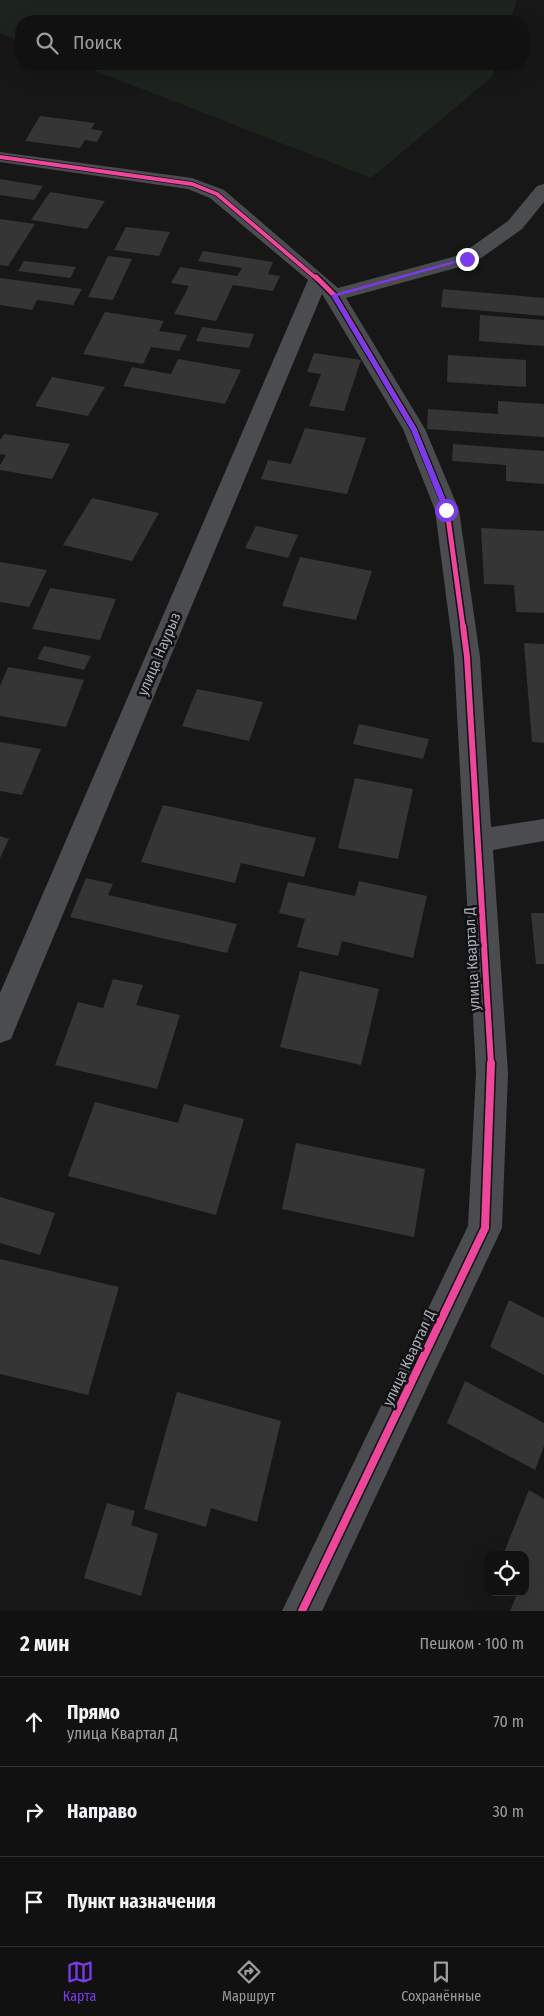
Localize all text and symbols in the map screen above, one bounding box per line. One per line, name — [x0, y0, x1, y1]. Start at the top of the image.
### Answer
search box — [15, 15, 529, 70]
icon: search — [33, 29, 61, 57]
text: Поиск — [73, 31, 122, 54]
route end — [456, 248, 479, 271]
route start — [435, 499, 458, 522]
street label: улица Наурыз — [133, 610, 185, 698]
street label: улица Квартал Д — [460, 907, 484, 1011]
street label: улица Квартал Д — [379, 1307, 439, 1409]
map controls — [484, 1551, 529, 1596]
button: locate — [484, 1551, 529, 1596]
text: 2 мин — [20, 1631, 69, 1657]
text: Пешком · 100 m — [420, 1634, 524, 1653]
text: Прямо — [67, 1701, 120, 1724]
icon: ahead — [20, 1708, 48, 1736]
text: 70 m — [493, 1712, 524, 1731]
text: улица Квартал Д — [67, 1724, 178, 1743]
icon: right — [20, 1798, 48, 1826]
text: Направо — [67, 1800, 137, 1823]
text: 30 m — [492, 1802, 524, 1821]
icon: arrive — [20, 1888, 48, 1916]
text: Пункт назначения — [67, 1890, 216, 1913]
tab: Карта — [63, 1958, 96, 2005]
tab: Маршрут — [222, 1958, 276, 2005]
tab: Сохранённые — [401, 1958, 481, 2005]

